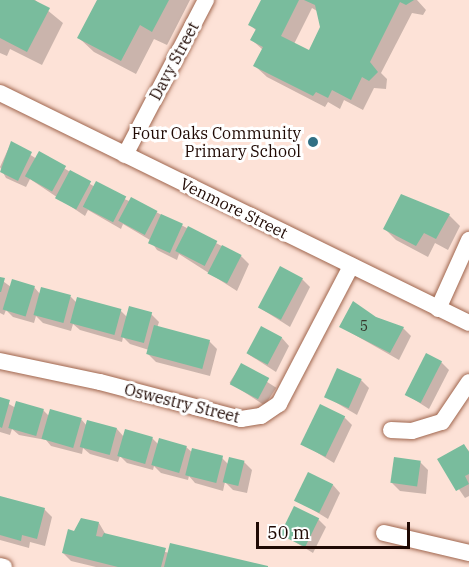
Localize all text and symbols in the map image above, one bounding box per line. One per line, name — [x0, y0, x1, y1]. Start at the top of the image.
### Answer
street label: Davy Street — [145, 19, 203, 103]
place label: Four Oaks Community Primary School — [132, 123, 301, 161]
marker: Four Oaks Community Primary School — [306, 135, 320, 149]
street label: Venmore Street — [177, 174, 291, 242]
house number: 5 — [360, 318, 368, 334]
street label: Oswestry Street — [122, 379, 242, 427]
scale bar — [259, 510, 414, 548]
text: 50 m — [267, 521, 310, 544]

